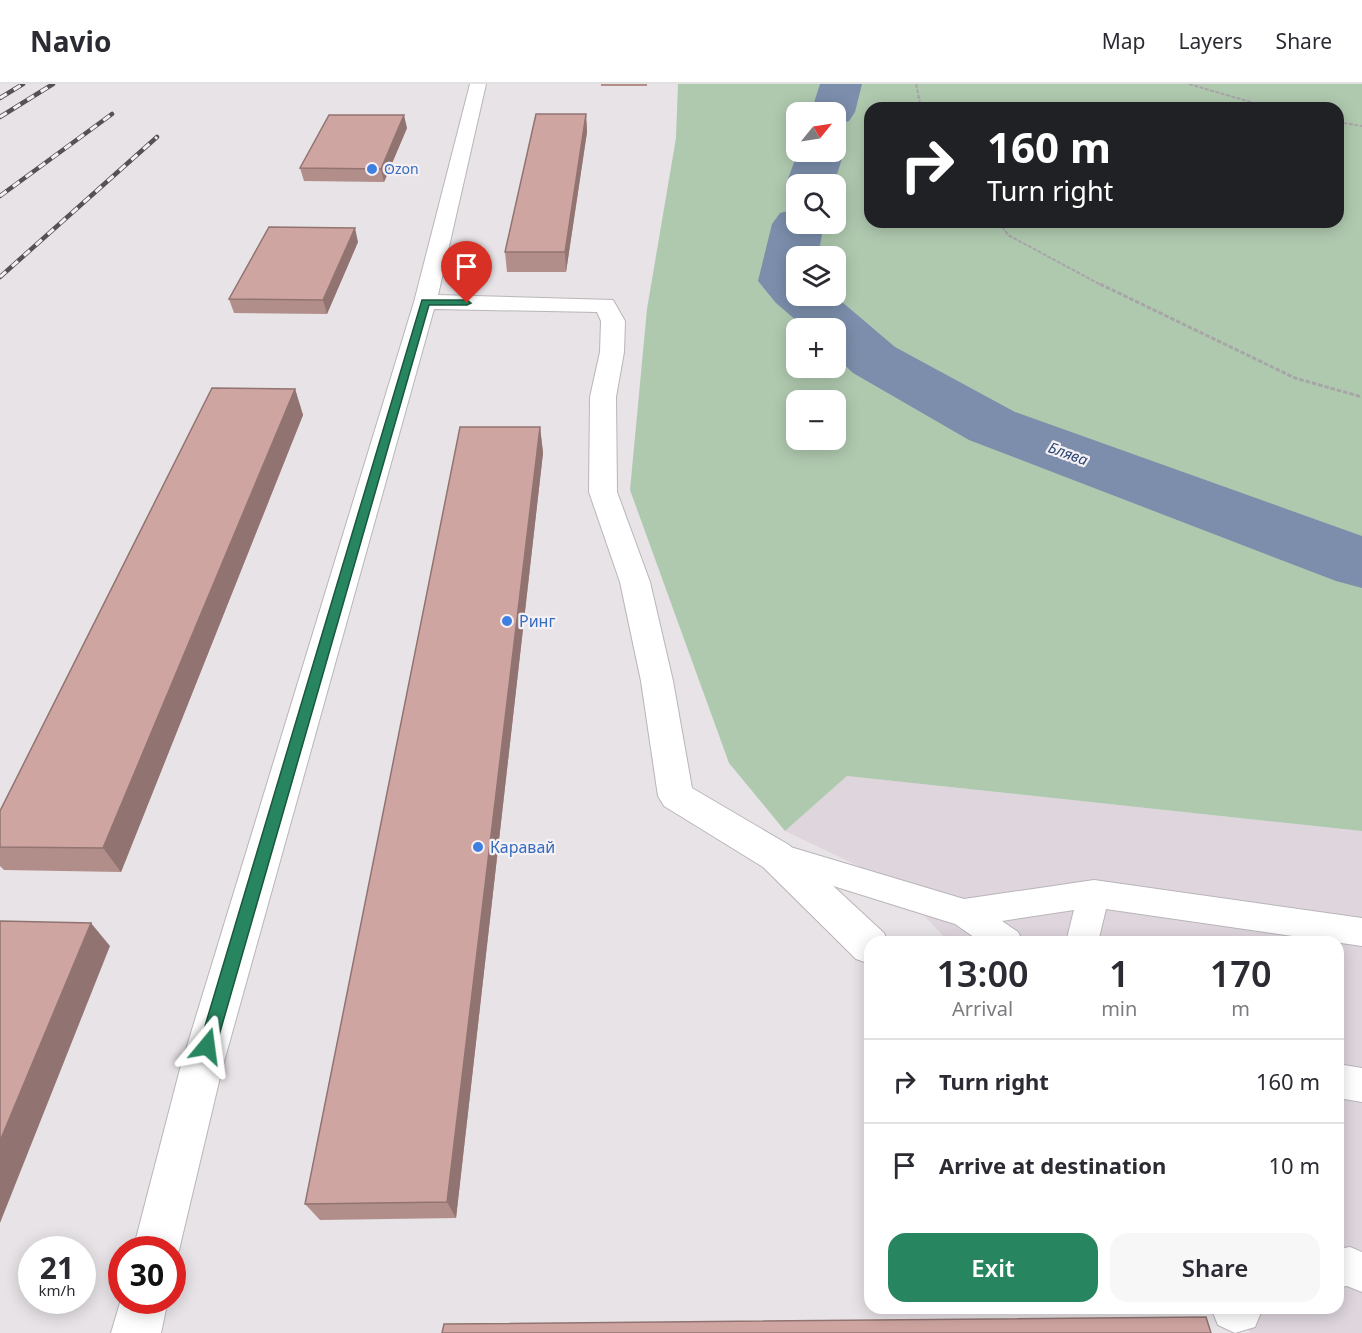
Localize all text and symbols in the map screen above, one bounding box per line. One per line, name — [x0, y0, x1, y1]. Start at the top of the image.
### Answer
text: Navio — [30, 22, 111, 60]
text: Map — [1102, 27, 1146, 55]
text: Layers — [1179, 27, 1243, 55]
text: Share — [1276, 27, 1332, 55]
north arrow — [786, 102, 846, 162]
map controls — [786, 102, 846, 450]
text: 160 m — [987, 118, 1111, 175]
icon: right — [888, 126, 966, 204]
place label: Ozon — [384, 159, 419, 178]
marker: Ozon — [365, 162, 379, 176]
text: Turn right — [987, 172, 1113, 209]
button: search — [786, 174, 846, 234]
pin — [441, 241, 492, 303]
button: layers — [786, 246, 846, 306]
icon: arrive — [450, 250, 483, 283]
button: + — [786, 318, 846, 378]
button: − — [786, 390, 846, 450]
water label: Блява — [1046, 437, 1091, 470]
place label: Ринг — [519, 610, 555, 632]
marker: Ринг — [500, 614, 514, 628]
place label: Каравай — [490, 836, 555, 858]
marker: Каравай — [471, 840, 485, 854]
text: 13:00 — [936, 949, 1029, 998]
text: 1 — [1109, 949, 1130, 998]
text: 170 — [1210, 949, 1272, 998]
text: Arrival — [952, 995, 1013, 1022]
text: min — [1101, 995, 1137, 1022]
text: m — [1231, 995, 1250, 1022]
position arrow — [175, 1014, 239, 1078]
icon: right — [888, 1065, 921, 1098]
text: Turn right — [939, 1066, 1049, 1096]
text: 160 m — [1256, 1066, 1320, 1096]
icon: arrive — [888, 1149, 921, 1182]
text: Arrive at destination — [939, 1150, 1166, 1180]
text: 10 m — [1269, 1150, 1320, 1180]
button: Exit — [888, 1233, 1098, 1302]
button: Share — [1110, 1233, 1320, 1302]
speed limit sign: 30 — [108, 1236, 186, 1314]
text: 21 — [40, 1247, 74, 1288]
text: km/h — [39, 1280, 75, 1300]

